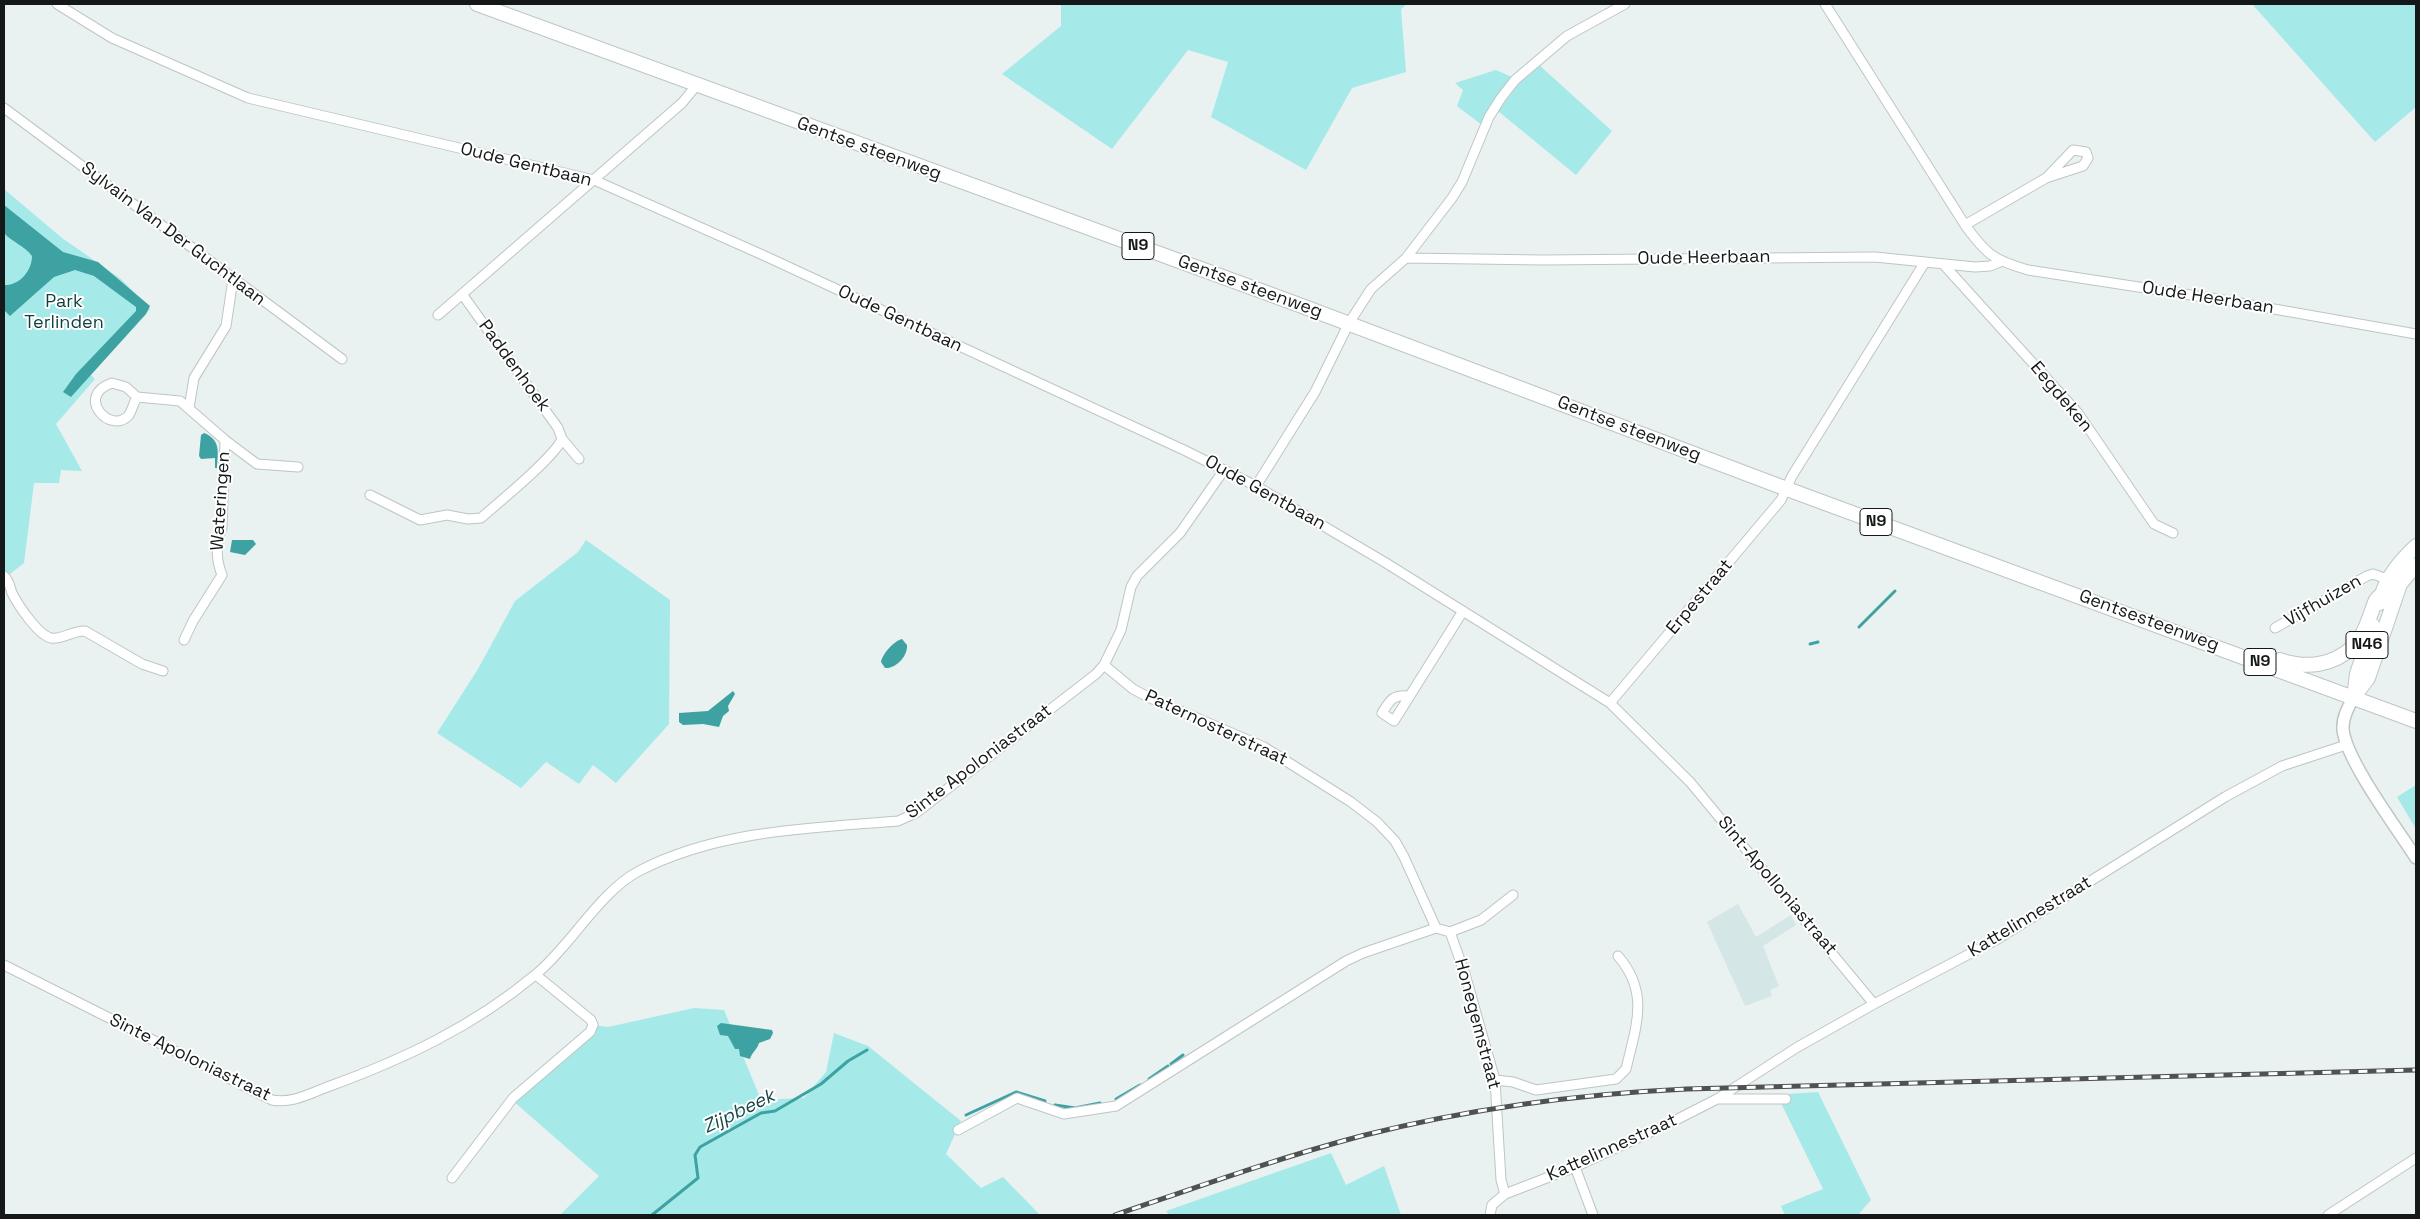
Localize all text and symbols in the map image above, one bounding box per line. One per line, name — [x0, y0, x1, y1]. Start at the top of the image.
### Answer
street label: Gentse steenweg — [794, 113, 944, 185]
street label: Oude Gentbaan — [458, 138, 594, 192]
street label: Sylvain Van Der Guchtlaan — [76, 157, 270, 311]
road number: N9 — [1122, 232, 1154, 260]
street label: Oude Heerbaan — [1637, 246, 1771, 270]
street label: Gentse steenweg — [1175, 251, 1325, 323]
street label: Oude Heerbaan — [2141, 277, 2275, 319]
street label: Oude Gentbaan — [834, 281, 966, 357]
park label: Park Terlinden — [24, 291, 104, 334]
street label: Paddenhoek — [473, 316, 555, 416]
street label: Eegdeken — [2025, 357, 2097, 437]
street label: Gentse steenweg — [1554, 392, 1704, 466]
street label: Wateringen — [207, 451, 235, 551]
street label: Oude Gentbaan — [1201, 451, 1329, 535]
road number: N9 — [1860, 508, 1892, 536]
street label: Erpestraat — [1662, 555, 1738, 639]
street label: Vijfhuizen — [2281, 570, 2365, 632]
street label: Gentsesteenweg — [2076, 586, 2222, 656]
road number: N46 — [2346, 632, 2388, 658]
road number: N9 — [2244, 649, 2276, 676]
street label: Paternosterstraat — [1141, 685, 1291, 771]
street label: Sinte Apoloniastraat — [902, 700, 1056, 824]
street label: Sint-Apolloniastraat — [1713, 812, 1841, 960]
street label: Kattelinnestraat — [1964, 872, 2096, 962]
street label: Honegemstraat — [1449, 956, 1505, 1092]
street label: Sinte Apoloniastraat — [106, 1009, 274, 1107]
water label: Zijpbeek — [699, 1085, 779, 1139]
street label: Kattelinnestraat — [1544, 1110, 1680, 1186]

